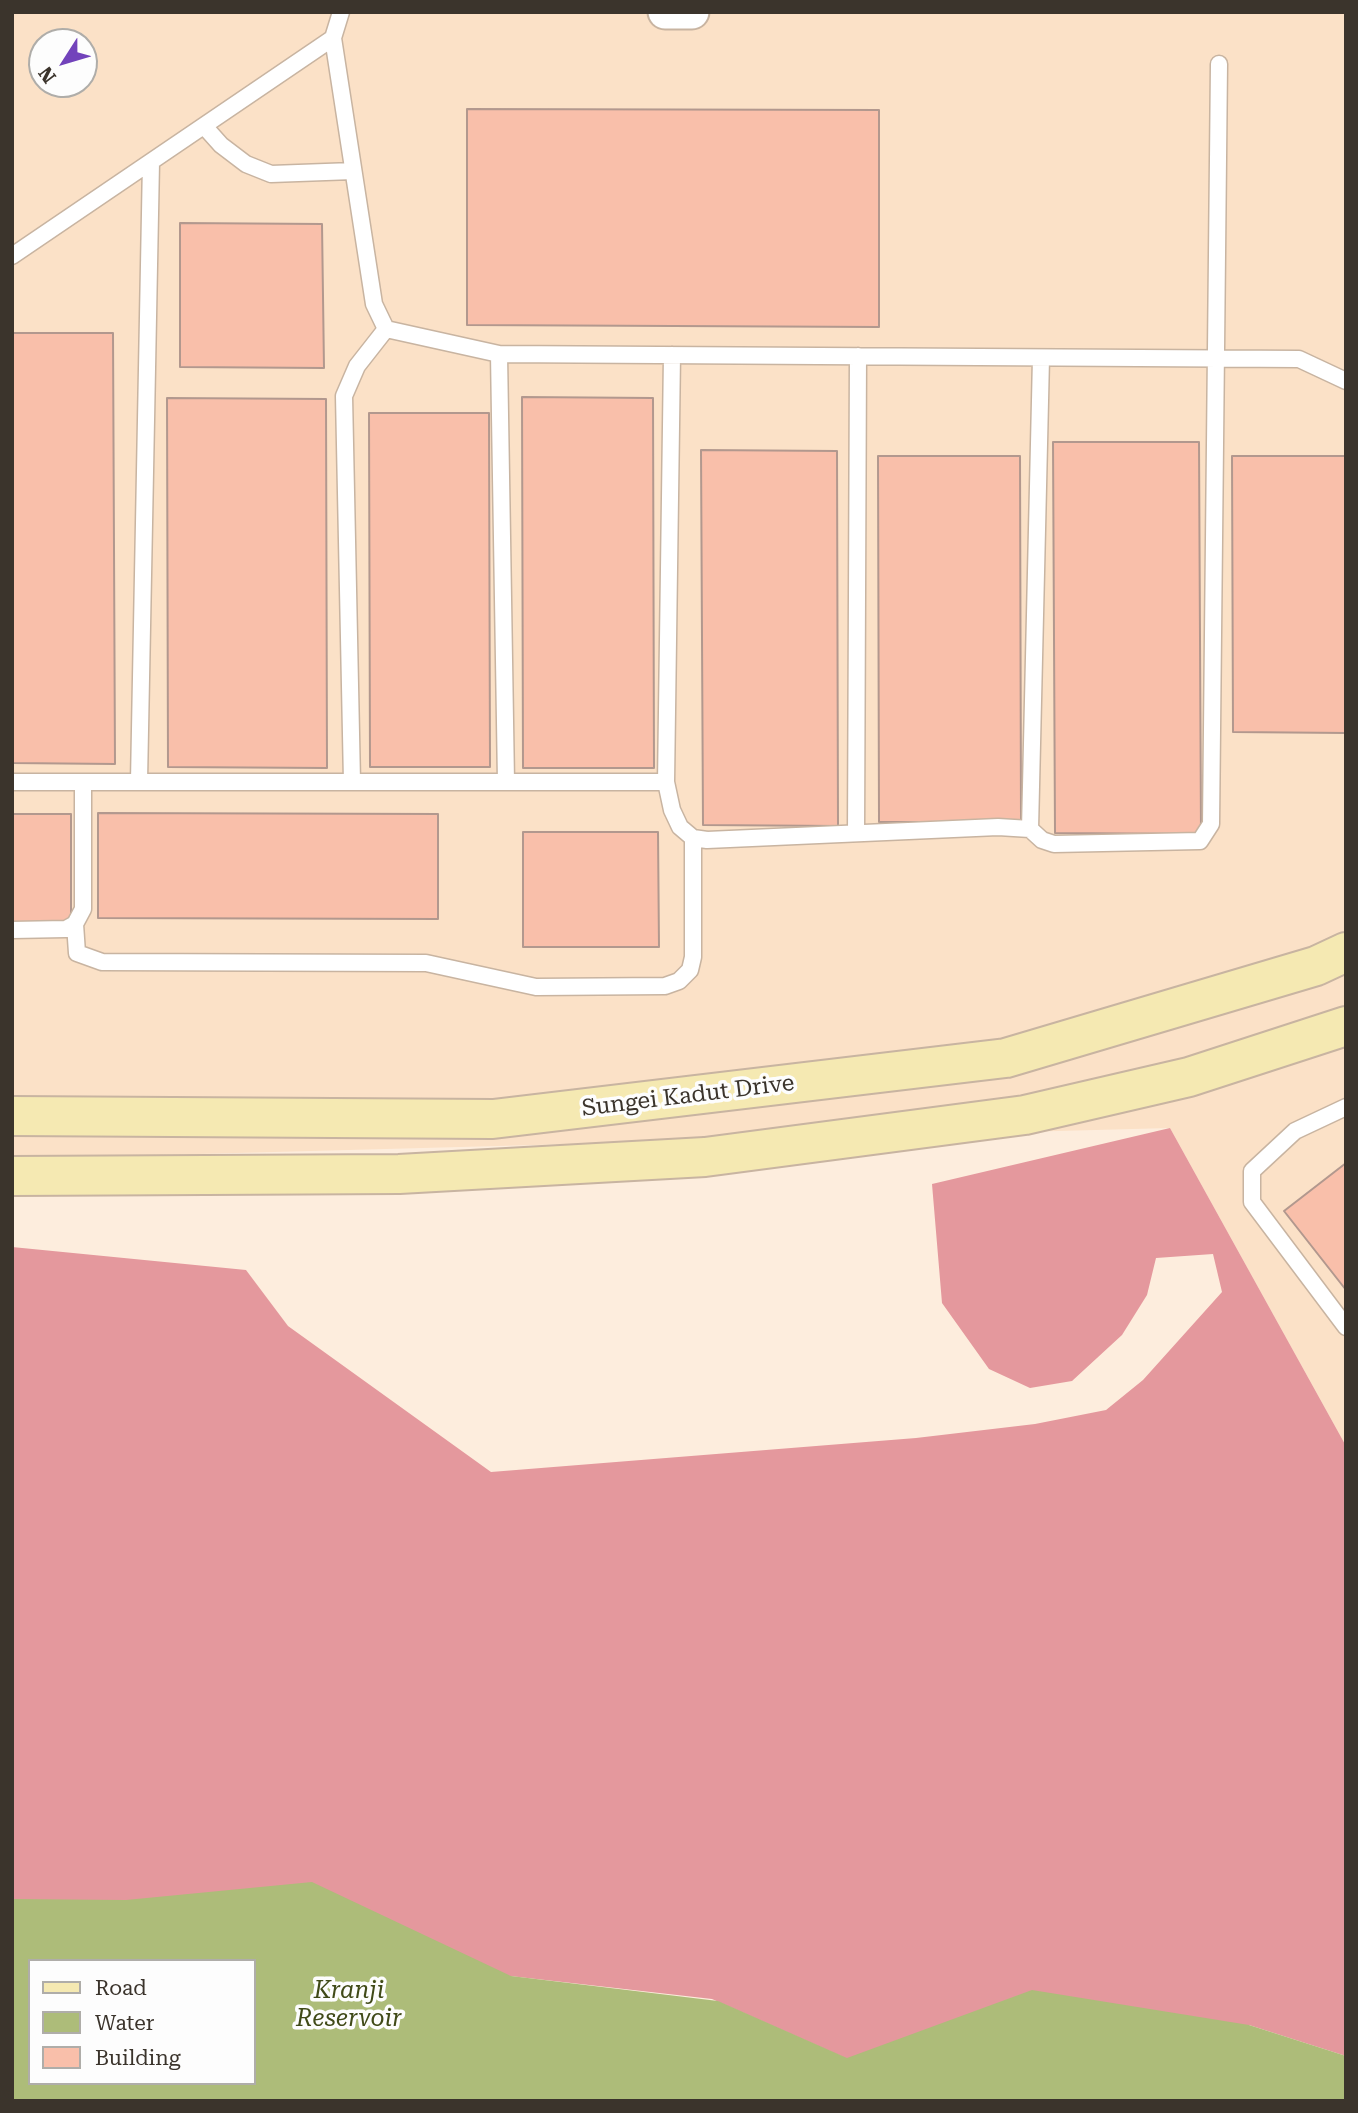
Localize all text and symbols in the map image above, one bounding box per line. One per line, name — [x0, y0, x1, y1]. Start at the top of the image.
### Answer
north arrow — [28, 28, 98, 98]
text: N — [34, 62, 61, 88]
street label: Sungei Kadut Drive — [580, 1069, 796, 1123]
legend — [28, 1959, 256, 2085]
text: Road — [95, 1976, 147, 2000]
water label: Kranji Reservoir — [296, 1977, 402, 2033]
text: Water — [95, 2011, 154, 2035]
text: Building — [95, 2046, 181, 2070]

